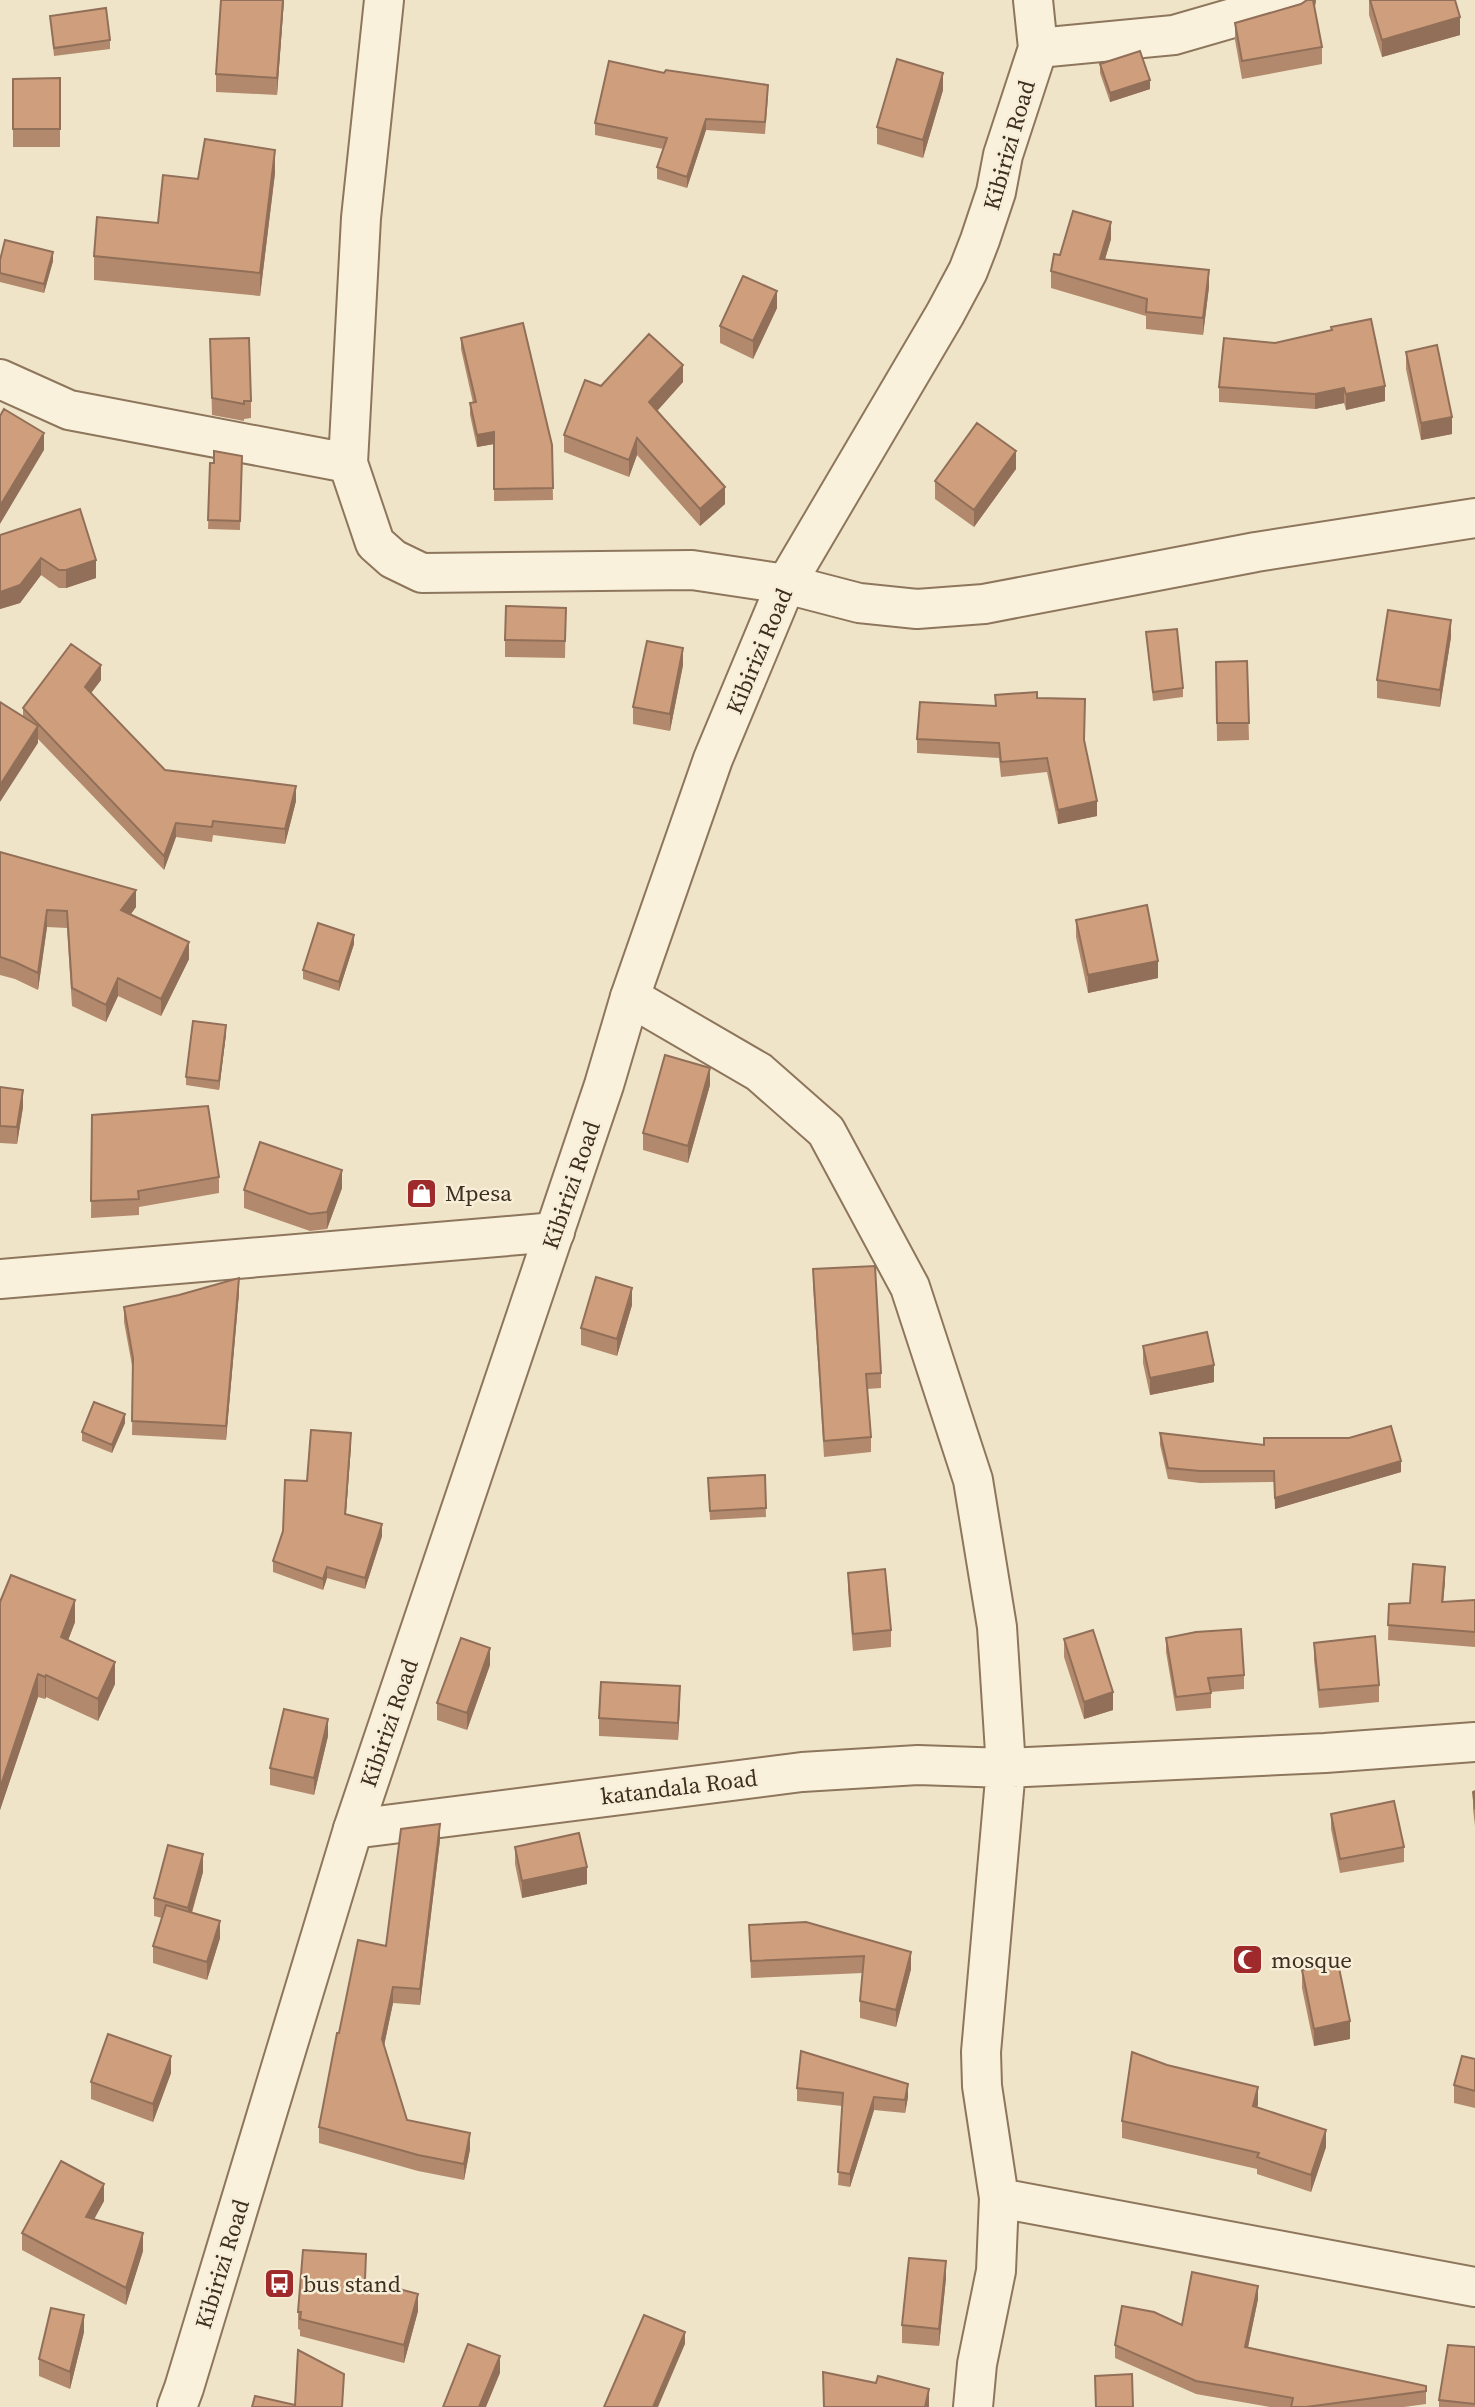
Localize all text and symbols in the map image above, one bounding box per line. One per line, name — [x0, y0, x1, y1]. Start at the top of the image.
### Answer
street label: Kibirizi Road — [975, 76, 1043, 214]
street label: Kibirizi Road — [718, 583, 800, 719]
street label: Kibirizi Road — [534, 1117, 608, 1253]
shop icon: Mpesa — [405, 1176, 439, 1210]
place label: Mpesa — [445, 1177, 512, 1209]
street label: Kibirizi Road — [352, 1655, 426, 1791]
street label: katandala Road — [599, 1762, 759, 1812]
mosque icon: mosque — [1231, 1943, 1265, 1977]
place label: mosque — [1271, 1944, 1352, 1976]
street label: Kibirizi Road — [187, 2195, 257, 2333]
bus stop icon: bus stand — [263, 2267, 297, 2301]
place label: bus stand — [303, 2268, 401, 2300]

